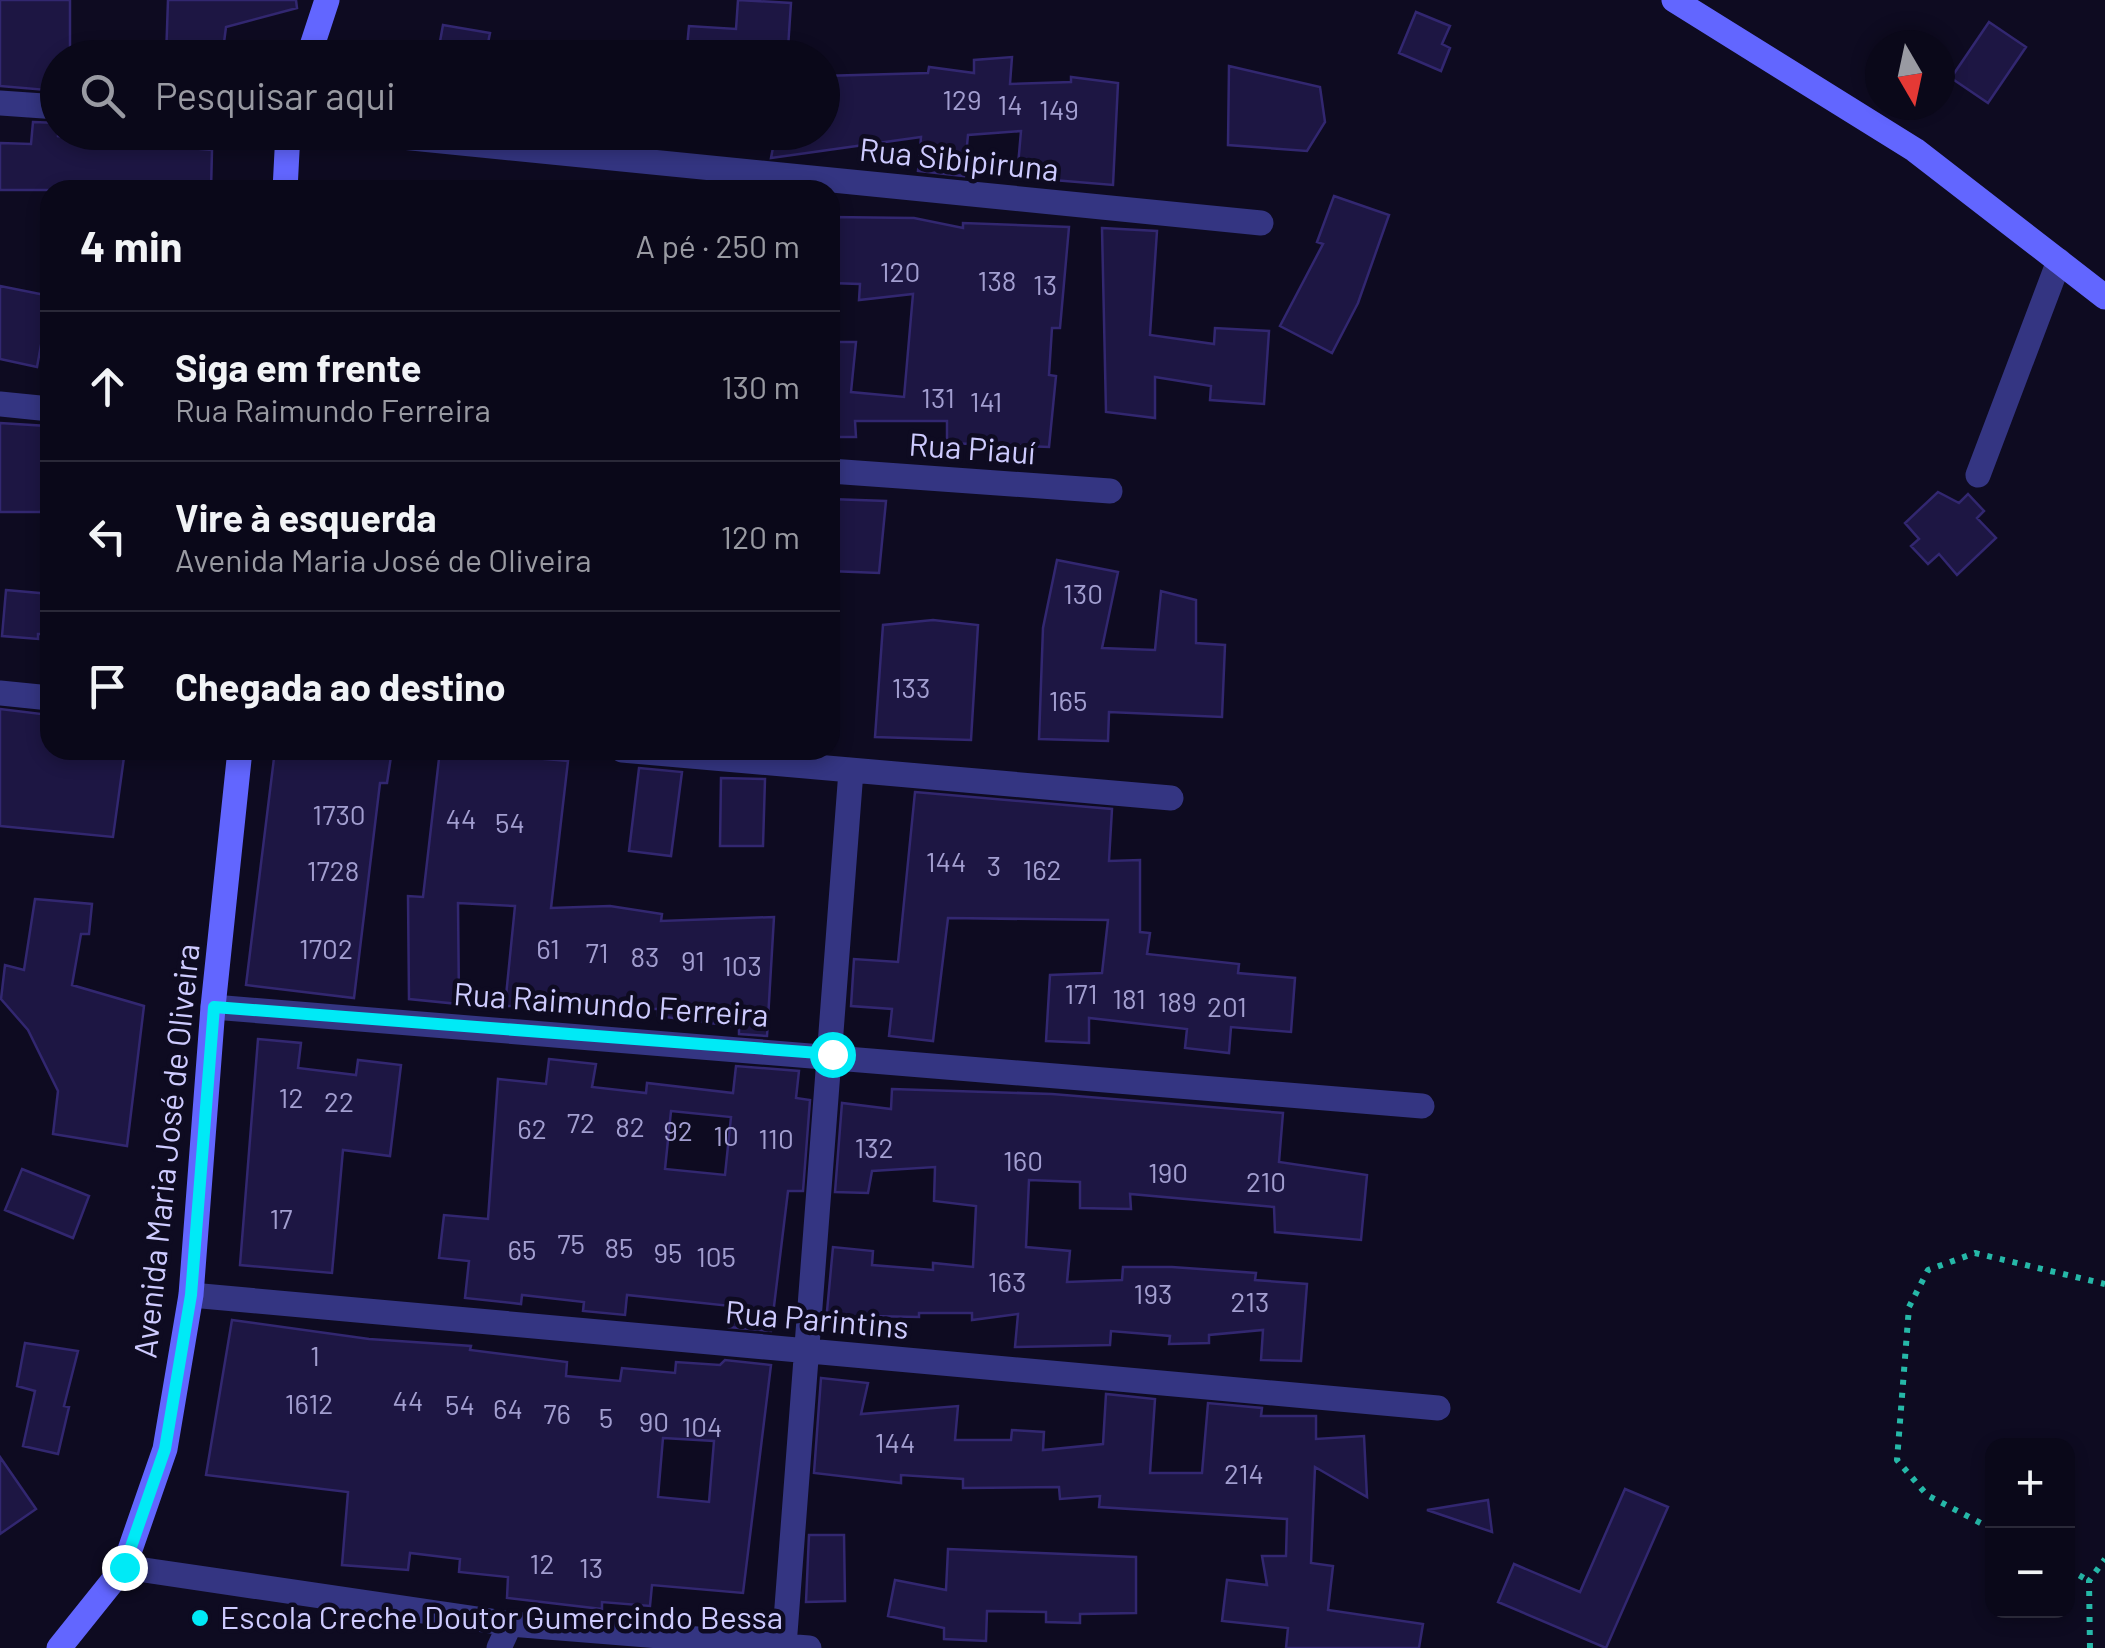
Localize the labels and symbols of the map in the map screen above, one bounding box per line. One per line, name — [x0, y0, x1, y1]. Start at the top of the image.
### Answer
north arrow — [1865, 30, 1955, 120]
house number: 129 — [942, 82, 982, 116]
house number: 14 — [997, 87, 1023, 121]
house number: 149 — [1039, 92, 1079, 126]
street label: Rua Sibipiruna — [858, 129, 1061, 187]
house number: 120 — [880, 254, 920, 288]
house number: 138 — [978, 263, 1016, 297]
house number: 13 — [1033, 267, 1057, 301]
house number: 131 — [921, 380, 955, 414]
house number: 141 — [970, 384, 1002, 418]
street label: Rua Piauí — [908, 424, 1037, 470]
house number: 130 — [1063, 576, 1103, 610]
house number: 133 — [892, 670, 930, 704]
house number: 165 — [1049, 683, 1087, 717]
house number: 1730 — [312, 797, 366, 831]
house number: 44 — [446, 801, 476, 835]
house number: 54 — [495, 805, 525, 839]
house number: 144 — [926, 844, 966, 878]
house number: 3 — [987, 848, 1001, 882]
house number: 162 — [1022, 852, 1062, 886]
house number: 1728 — [307, 853, 359, 887]
house number: 1702 — [299, 931, 353, 965]
house number: 61 — [536, 931, 560, 965]
house number: 71 — [585, 935, 609, 969]
house number: 83 — [630, 939, 660, 973]
street label: Avenida Maria José de Oliveira — [124, 942, 206, 1360]
house number: 91 — [681, 943, 705, 977]
house number: 103 — [722, 948, 762, 982]
street label: Rua Raimundo Ferreira — [452, 973, 770, 1033]
house number: 171 — [1065, 976, 1097, 1010]
house number: 181 — [1112, 981, 1146, 1015]
house number: 189 — [1158, 984, 1196, 1018]
house number: 201 — [1207, 989, 1247, 1023]
route start — [810, 1032, 856, 1078]
house number: 12 — [279, 1080, 303, 1114]
house number: 22 — [324, 1084, 354, 1118]
house number: 72 — [567, 1105, 595, 1139]
house number: 82 — [615, 1109, 645, 1143]
house number: 62 — [517, 1111, 547, 1145]
house number: 92 — [663, 1113, 693, 1147]
house number: 10 — [713, 1118, 739, 1152]
house number: 110 — [758, 1121, 794, 1155]
house number: 132 — [854, 1130, 894, 1164]
house number: 160 — [1003, 1143, 1043, 1177]
house number: 190 — [1148, 1155, 1188, 1189]
house number: 210 — [1246, 1164, 1286, 1198]
house number: 17 — [269, 1201, 293, 1235]
house number: 75 — [557, 1226, 585, 1260]
house number: 85 — [605, 1230, 633, 1264]
house number: 65 — [508, 1232, 536, 1266]
house number: 95 — [654, 1235, 682, 1269]
house number: 105 — [696, 1239, 736, 1273]
house number: 163 — [988, 1264, 1026, 1298]
house number: 193 — [1134, 1276, 1172, 1310]
house number: 213 — [1231, 1284, 1269, 1318]
street label: Rua Parintins — [724, 1291, 911, 1345]
house number: 1 — [310, 1338, 320, 1372]
house number: 44 — [393, 1383, 423, 1417]
house number: 1612 — [285, 1386, 333, 1420]
house number: 54 — [445, 1387, 475, 1421]
house number: 64 — [493, 1391, 523, 1425]
house number: 76 — [543, 1396, 571, 1430]
house number: 5 — [599, 1400, 613, 1434]
house number: 90 — [639, 1404, 669, 1438]
house number: 104 — [681, 1409, 723, 1443]
house number: 144 — [875, 1425, 915, 1459]
house number: 214 — [1224, 1456, 1264, 1490]
route end — [102, 1545, 148, 1591]
house number: 12 — [530, 1546, 554, 1580]
house number: 13 — [579, 1550, 603, 1584]
place label: Escola Creche Doutor Gumercindo Bessa — [220, 1597, 783, 1635]
marker: Escola Creche Doutor Gumercindo Bessa — [189, 1607, 211, 1629]

